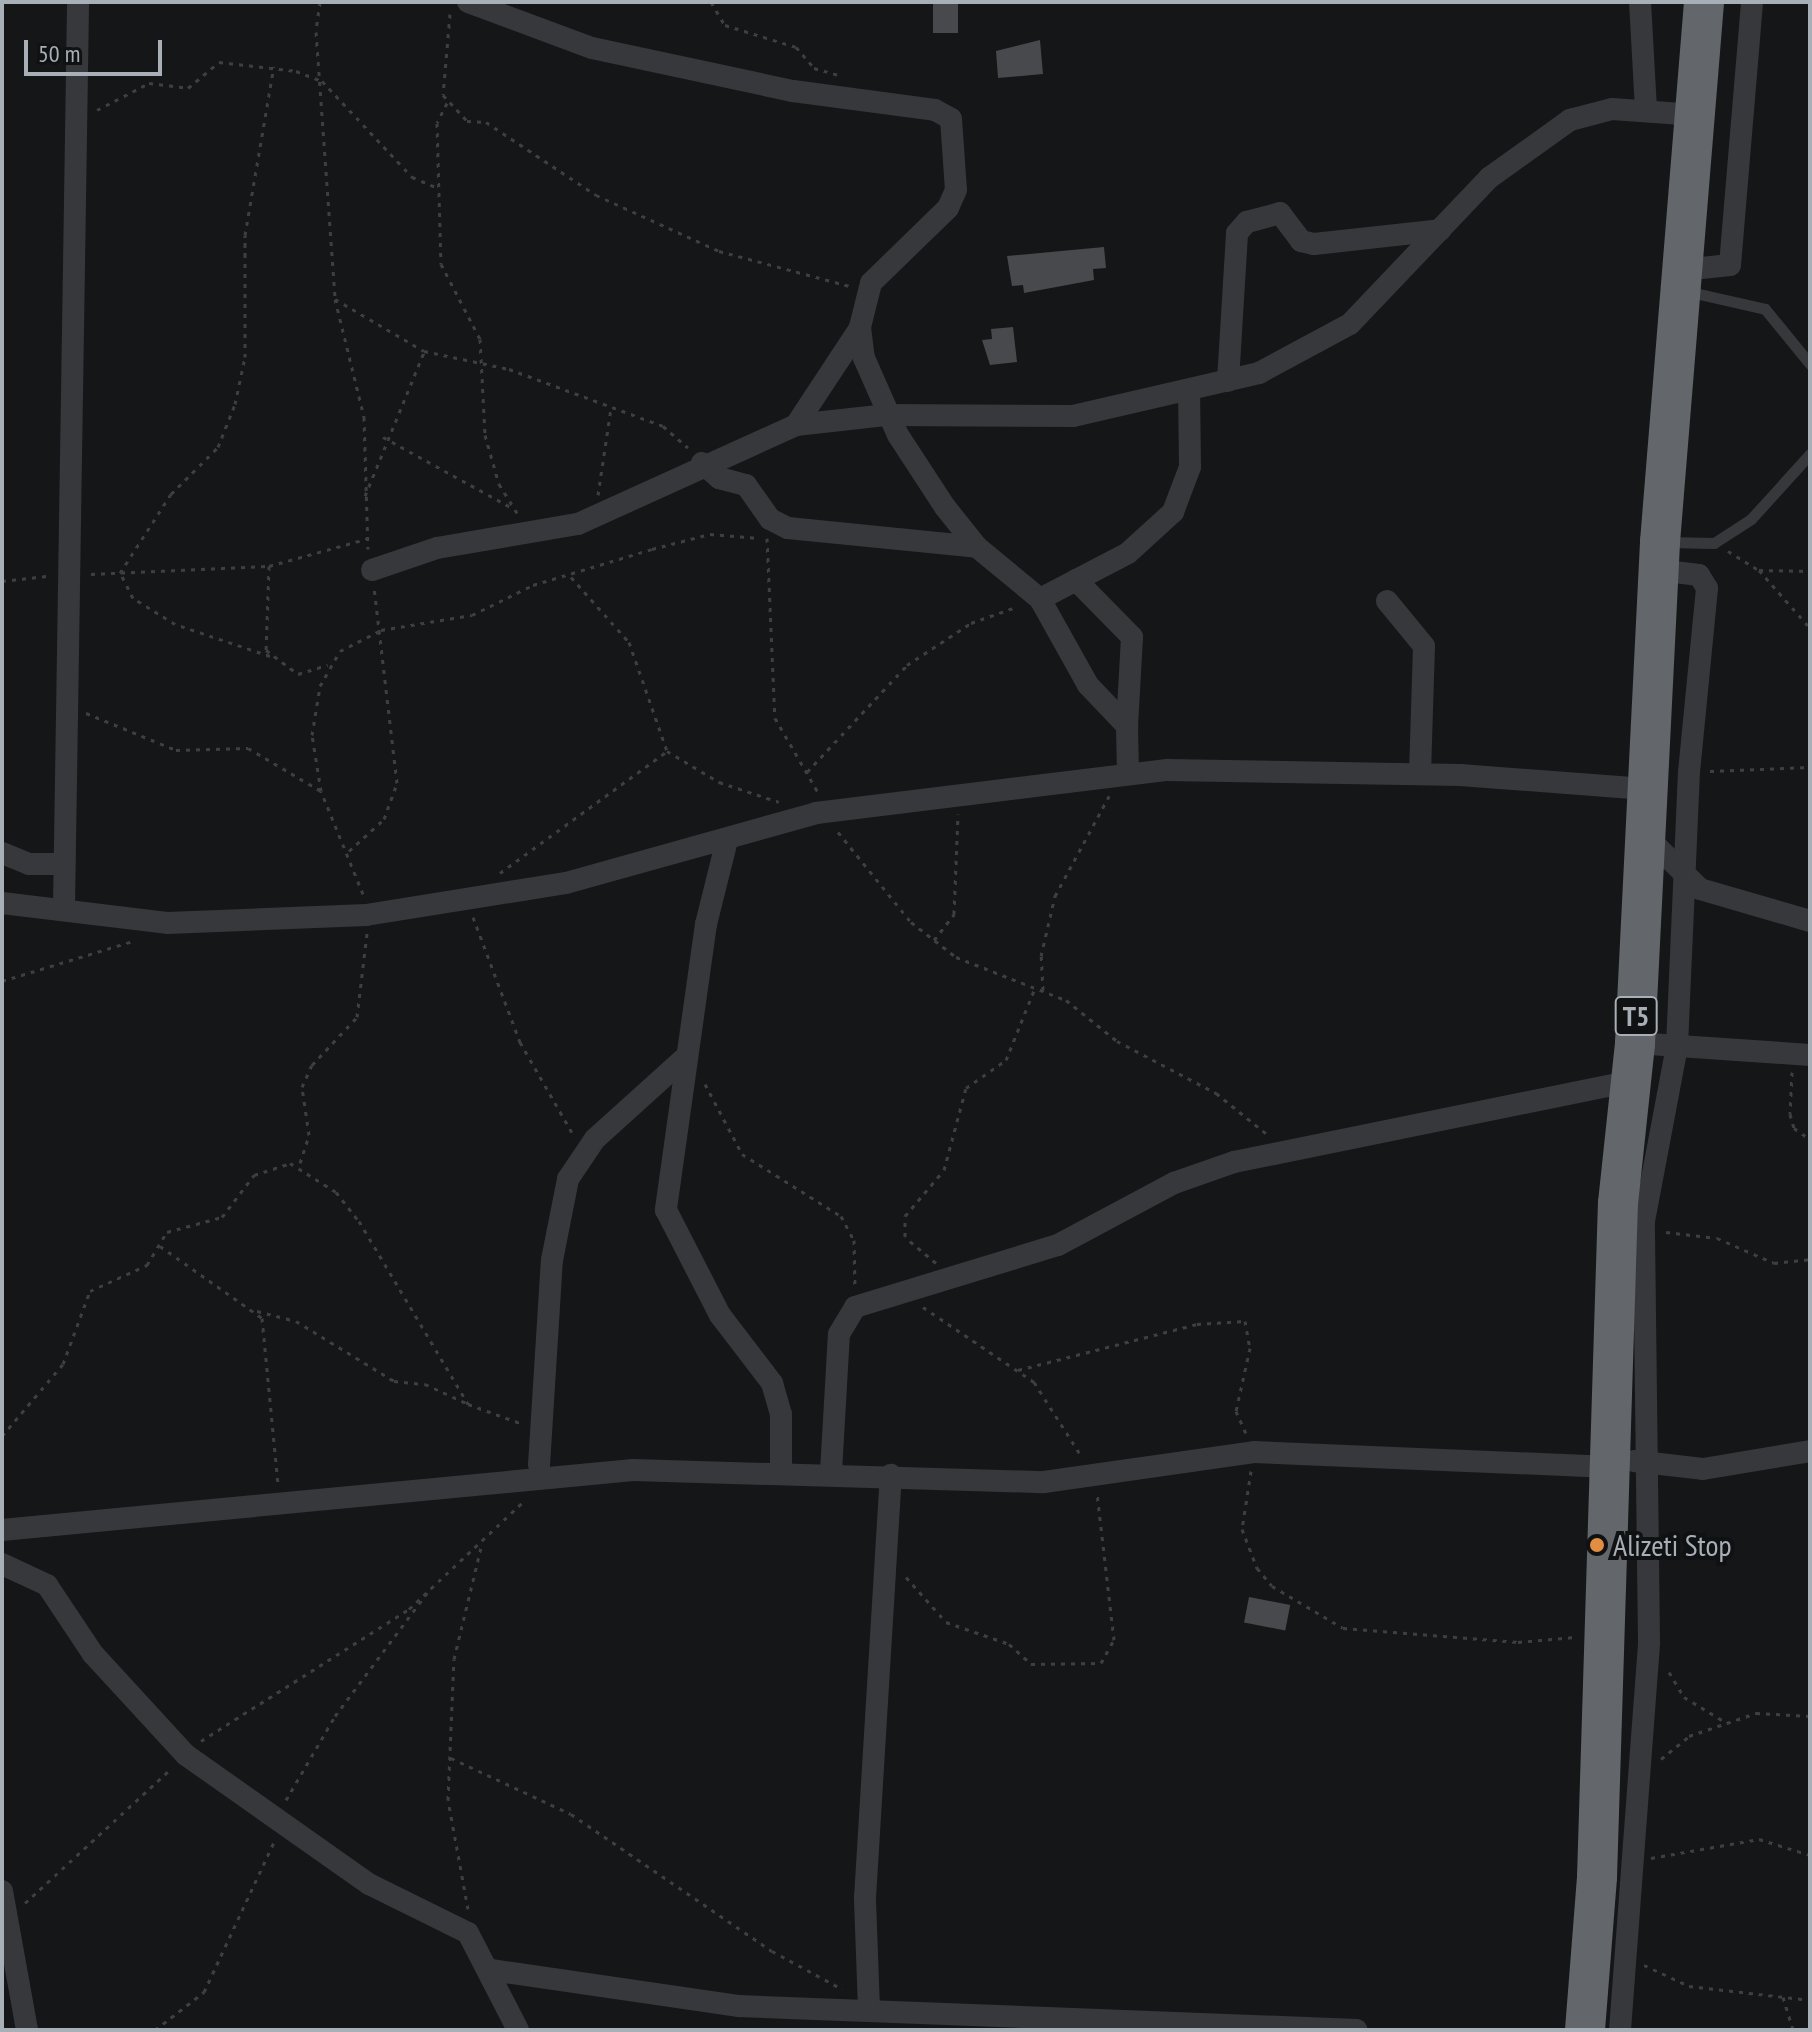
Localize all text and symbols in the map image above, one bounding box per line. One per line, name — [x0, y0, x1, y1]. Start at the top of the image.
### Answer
scale bar — [28, 24, 166, 74]
text: 50 m — [38, 38, 80, 69]
road number: T5 — [1614, 992, 1658, 1040]
place label: Alizeti Stop — [1613, 1527, 1731, 1563]
marker: Alizeti Stop — [1588, 1536, 1606, 1554]

